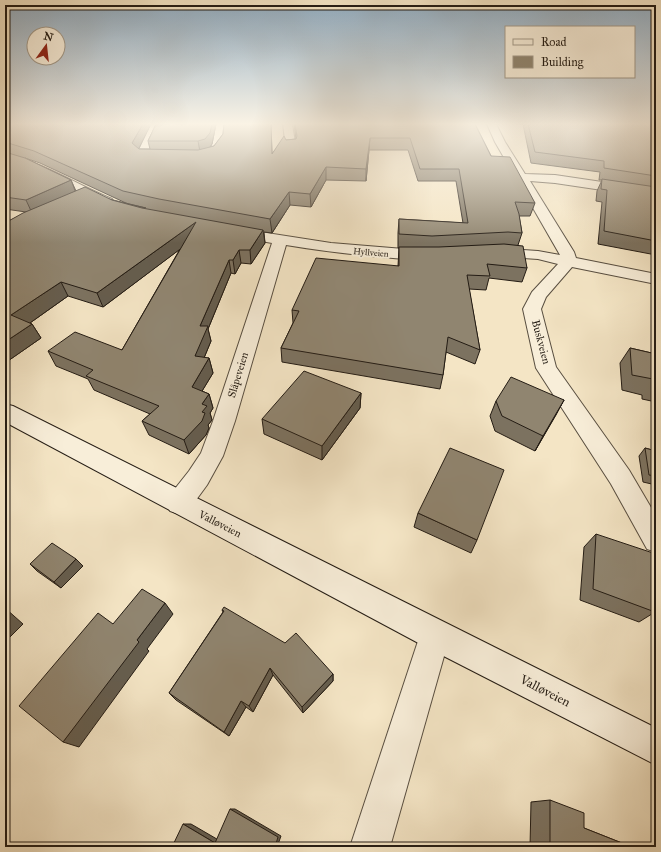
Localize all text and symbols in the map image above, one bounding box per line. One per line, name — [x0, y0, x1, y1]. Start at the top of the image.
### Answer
north arrow — [26, 26, 66, 66]
legend — [505, 26, 635, 78]
text: N — [42, 29, 55, 44]
text: Road — [541, 35, 567, 49]
text: Building — [541, 55, 584, 70]
street label: Hyllveien — [353, 245, 389, 259]
street label: Buskveien — [529, 318, 553, 366]
street label: Slåpeveien — [225, 350, 251, 399]
street label: Valløveien — [196, 507, 244, 540]
street label: Valløveien — [516, 671, 573, 711]

